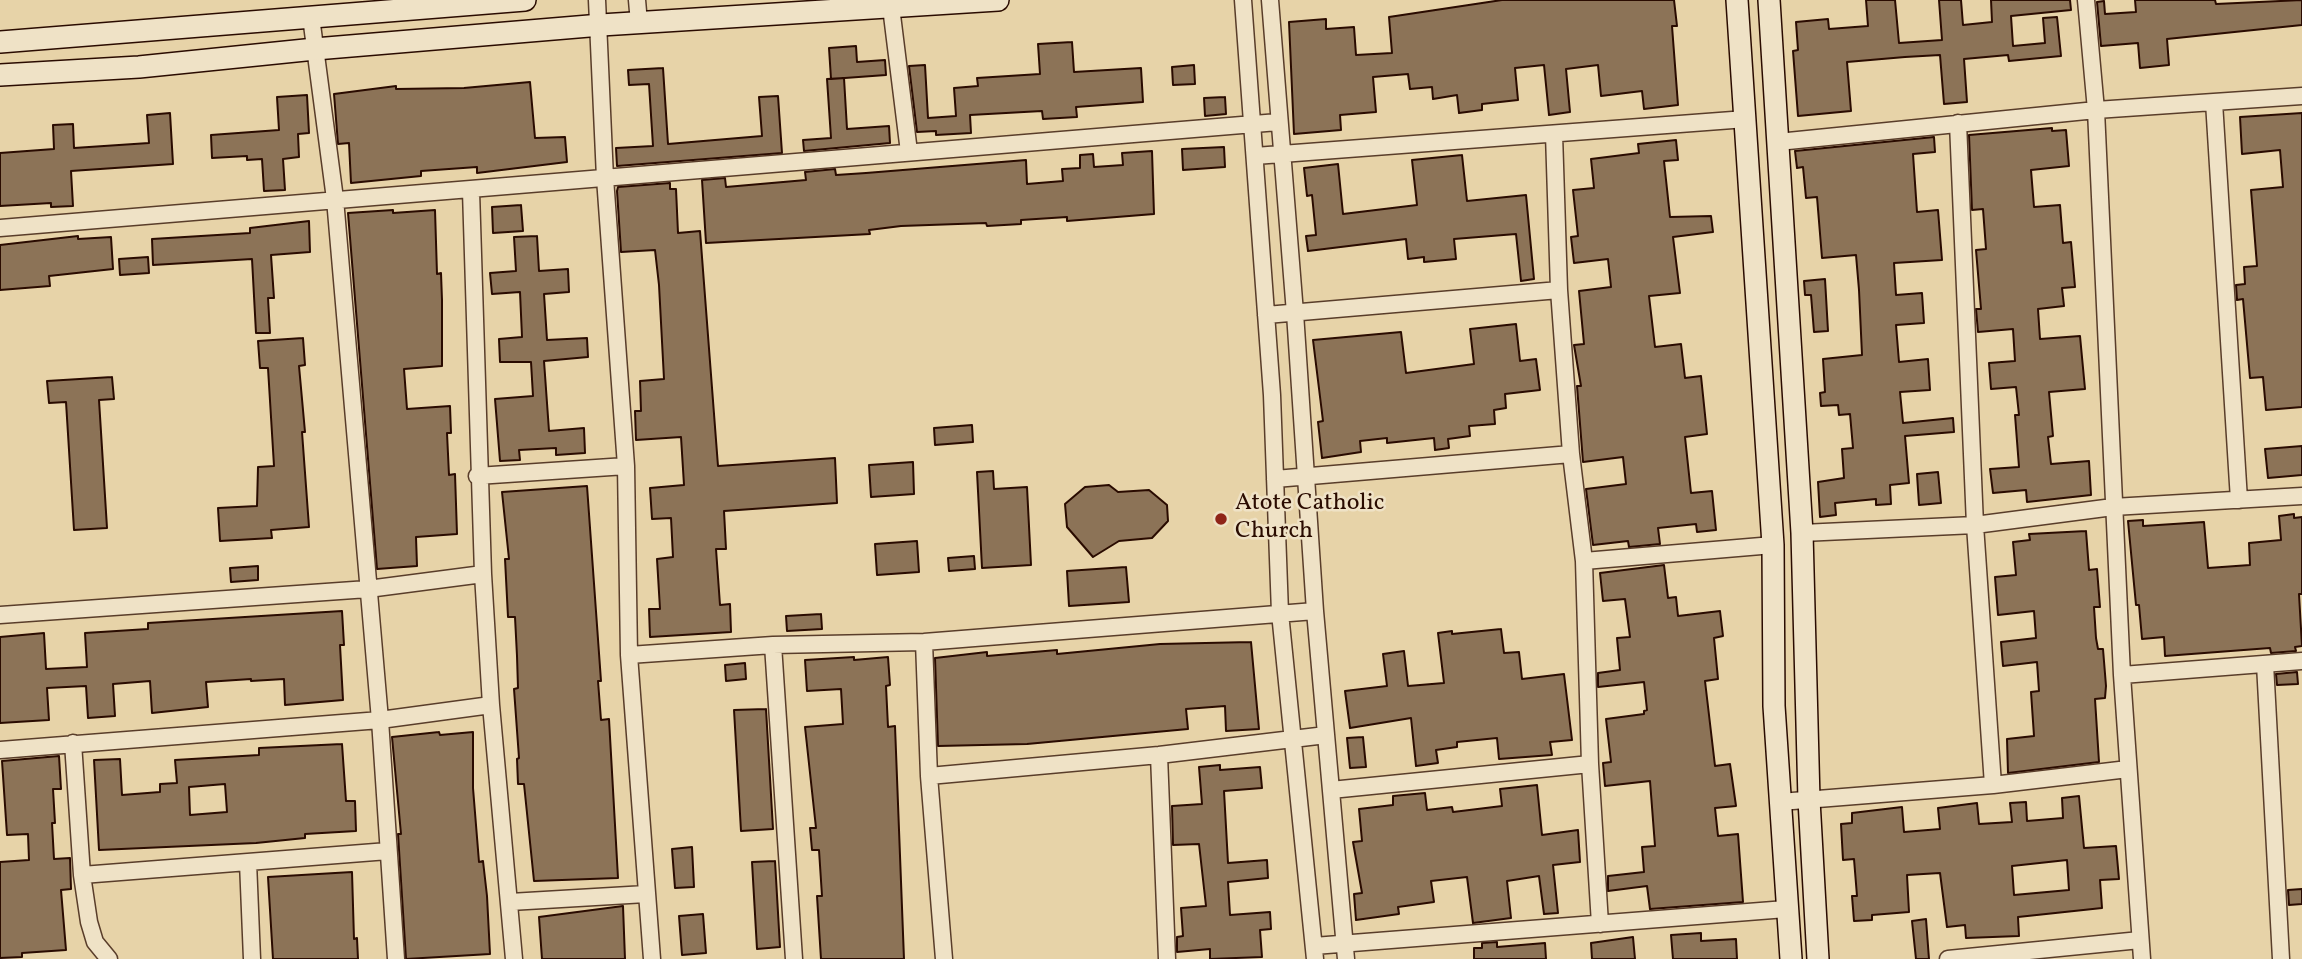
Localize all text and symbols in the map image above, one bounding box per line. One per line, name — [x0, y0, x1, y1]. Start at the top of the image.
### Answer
place label: Atote Catholic Church — [1235, 491, 1384, 547]
marker: Atote Catholic Church — [1213, 511, 1229, 527]

